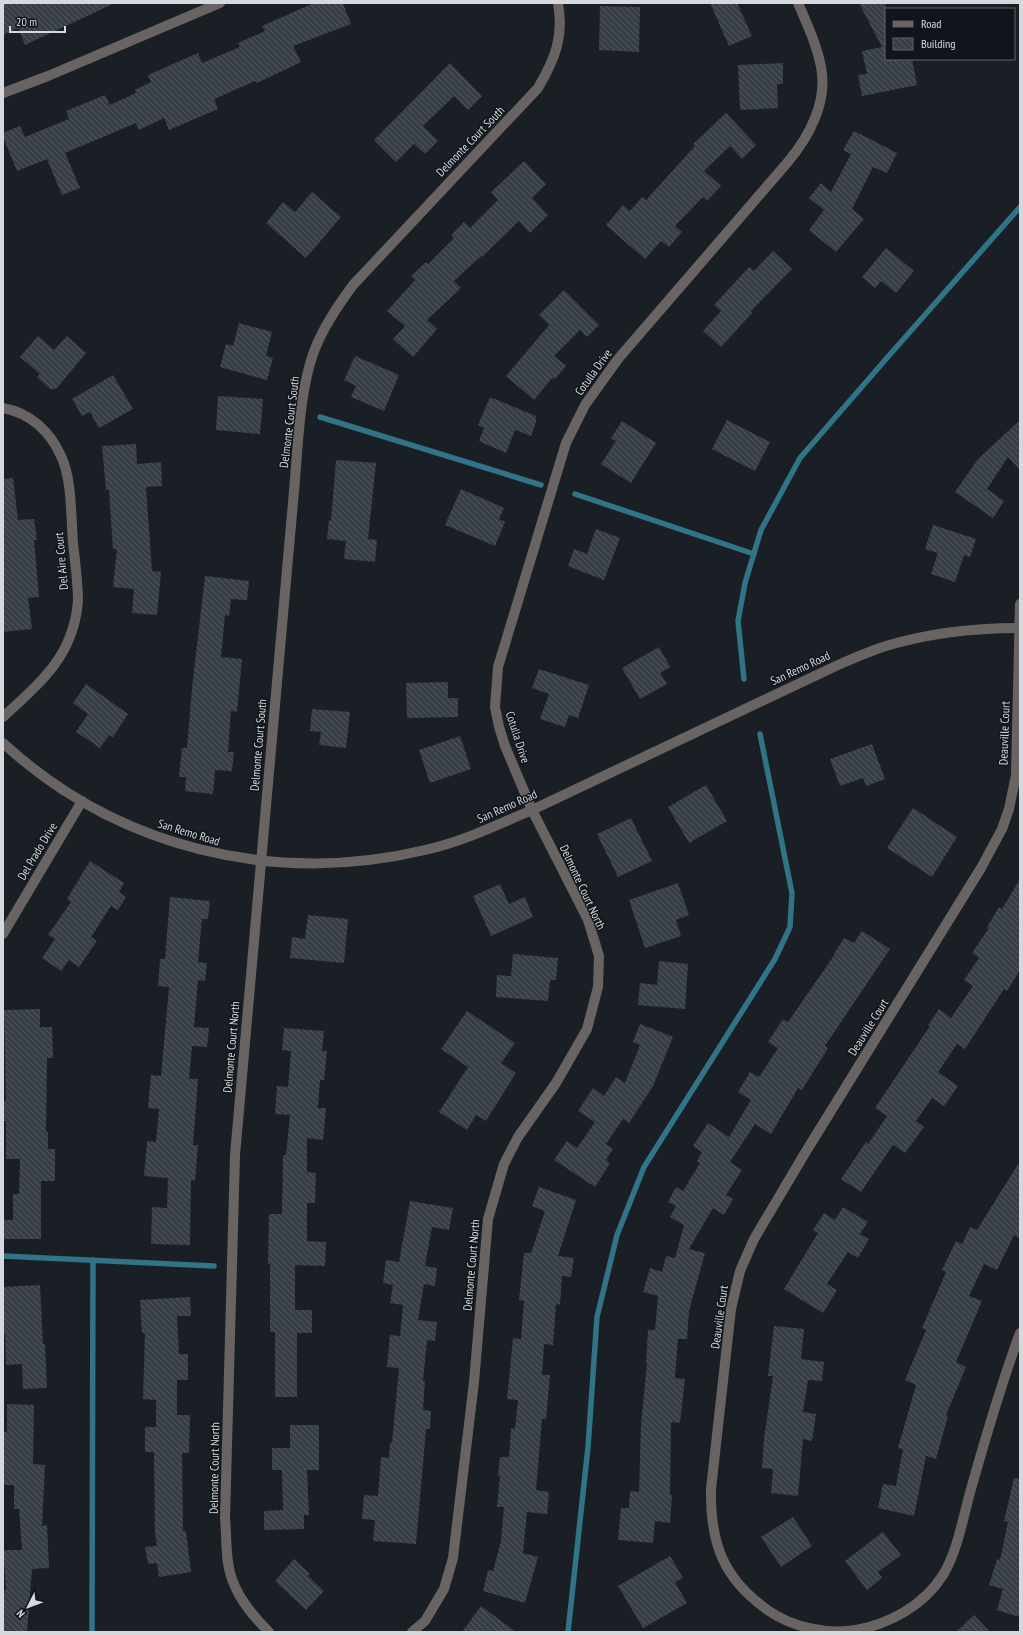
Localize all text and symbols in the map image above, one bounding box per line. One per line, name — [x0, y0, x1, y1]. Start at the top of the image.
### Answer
scale bar — [10, 8, 65, 34]
legend — [885, 8, 1015, 60]
text: 20 m — [16, 14, 37, 29]
text: Road — [921, 16, 941, 31]
text: Building — [921, 36, 956, 51]
street label: Delmonte Court South — [433, 103, 507, 179]
street label: Cotulla Drive — [571, 346, 615, 398]
street label: Delmonte Court South — [276, 375, 302, 469]
street label: Del Aire Court — [51, 531, 71, 590]
street label: San Remo Road — [768, 648, 832, 688]
street label: Delmonte Court South — [247, 698, 269, 792]
street label: Deauville Court — [995, 700, 1013, 765]
street label: Cotulla Drive — [503, 709, 533, 765]
street label: San Remo Road — [475, 786, 539, 826]
street label: San Remo Road — [156, 815, 222, 849]
street label: Del Prado Drive — [14, 819, 60, 883]
street label: Delmonte Court North — [557, 842, 609, 932]
street label: Deauville Court — [845, 995, 892, 1058]
street label: Delmonte Court North — [220, 1001, 242, 1093]
street label: Delmonte Court North — [460, 1219, 482, 1311]
street label: Deauville Court — [707, 1284, 731, 1350]
street label: Delmonte Court North — [206, 1422, 222, 1514]
north arrow — [8, 1587, 48, 1627]
text: N — [13, 1607, 28, 1621]

